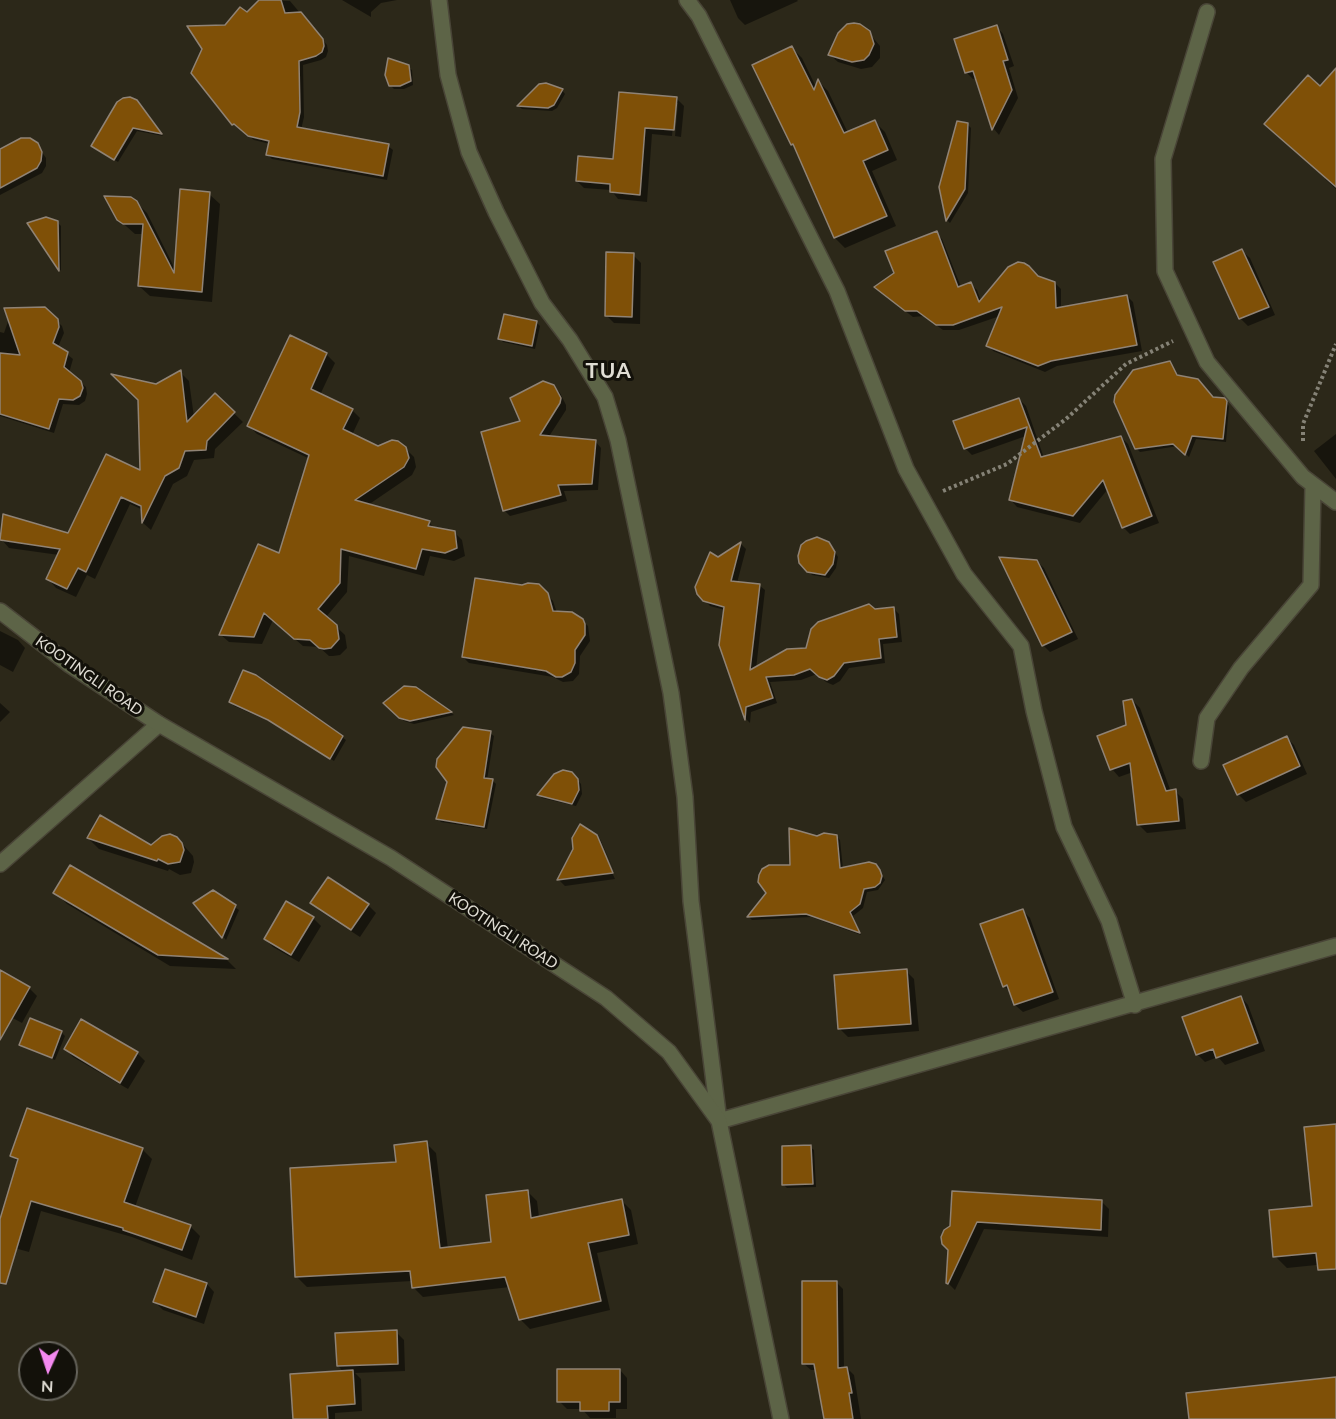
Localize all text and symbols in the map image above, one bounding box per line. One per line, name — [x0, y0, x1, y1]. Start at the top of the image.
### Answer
district label: TUA — [586, 358, 632, 384]
street label: KOOTINGLI ROAD — [32, 632, 146, 720]
street label: KOOTINGLI ROAD — [445, 889, 561, 973]
north arrow — [18, 1341, 78, 1401]
text: N — [40, 1378, 54, 1397]

